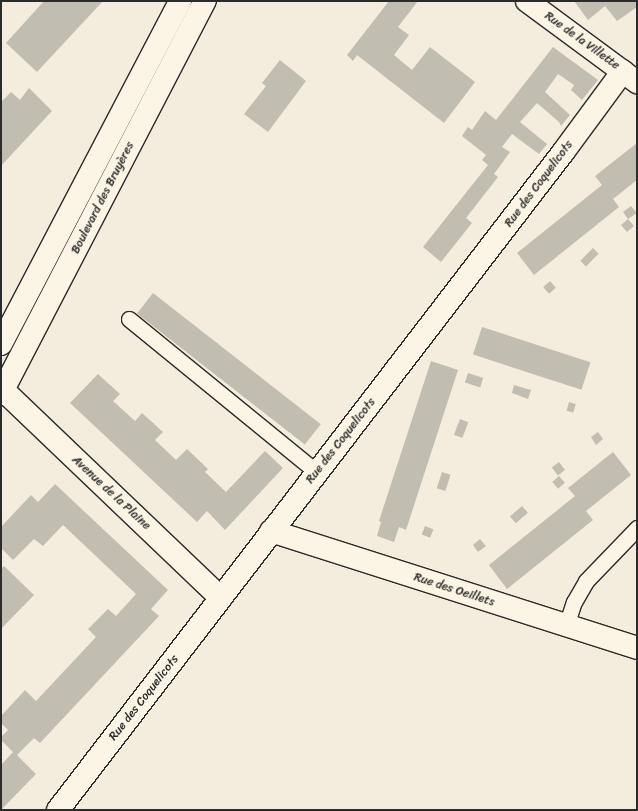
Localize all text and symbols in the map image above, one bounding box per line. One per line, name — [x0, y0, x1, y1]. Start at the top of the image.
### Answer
street label: Rue de la Villette — [541, 9, 623, 73]
street label: Rue des Coquelicots — [502, 138, 576, 230]
street label: Boulevard des Bruyères — [68, 139, 138, 257]
street label: Rue des Coquelicots — [303, 395, 379, 487]
street label: Avenue de la Plaine — [69, 453, 153, 533]
street label: Rue des Oeillets — [412, 570, 496, 610]
street label: Rue des Coquelicots — [106, 652, 182, 744]

